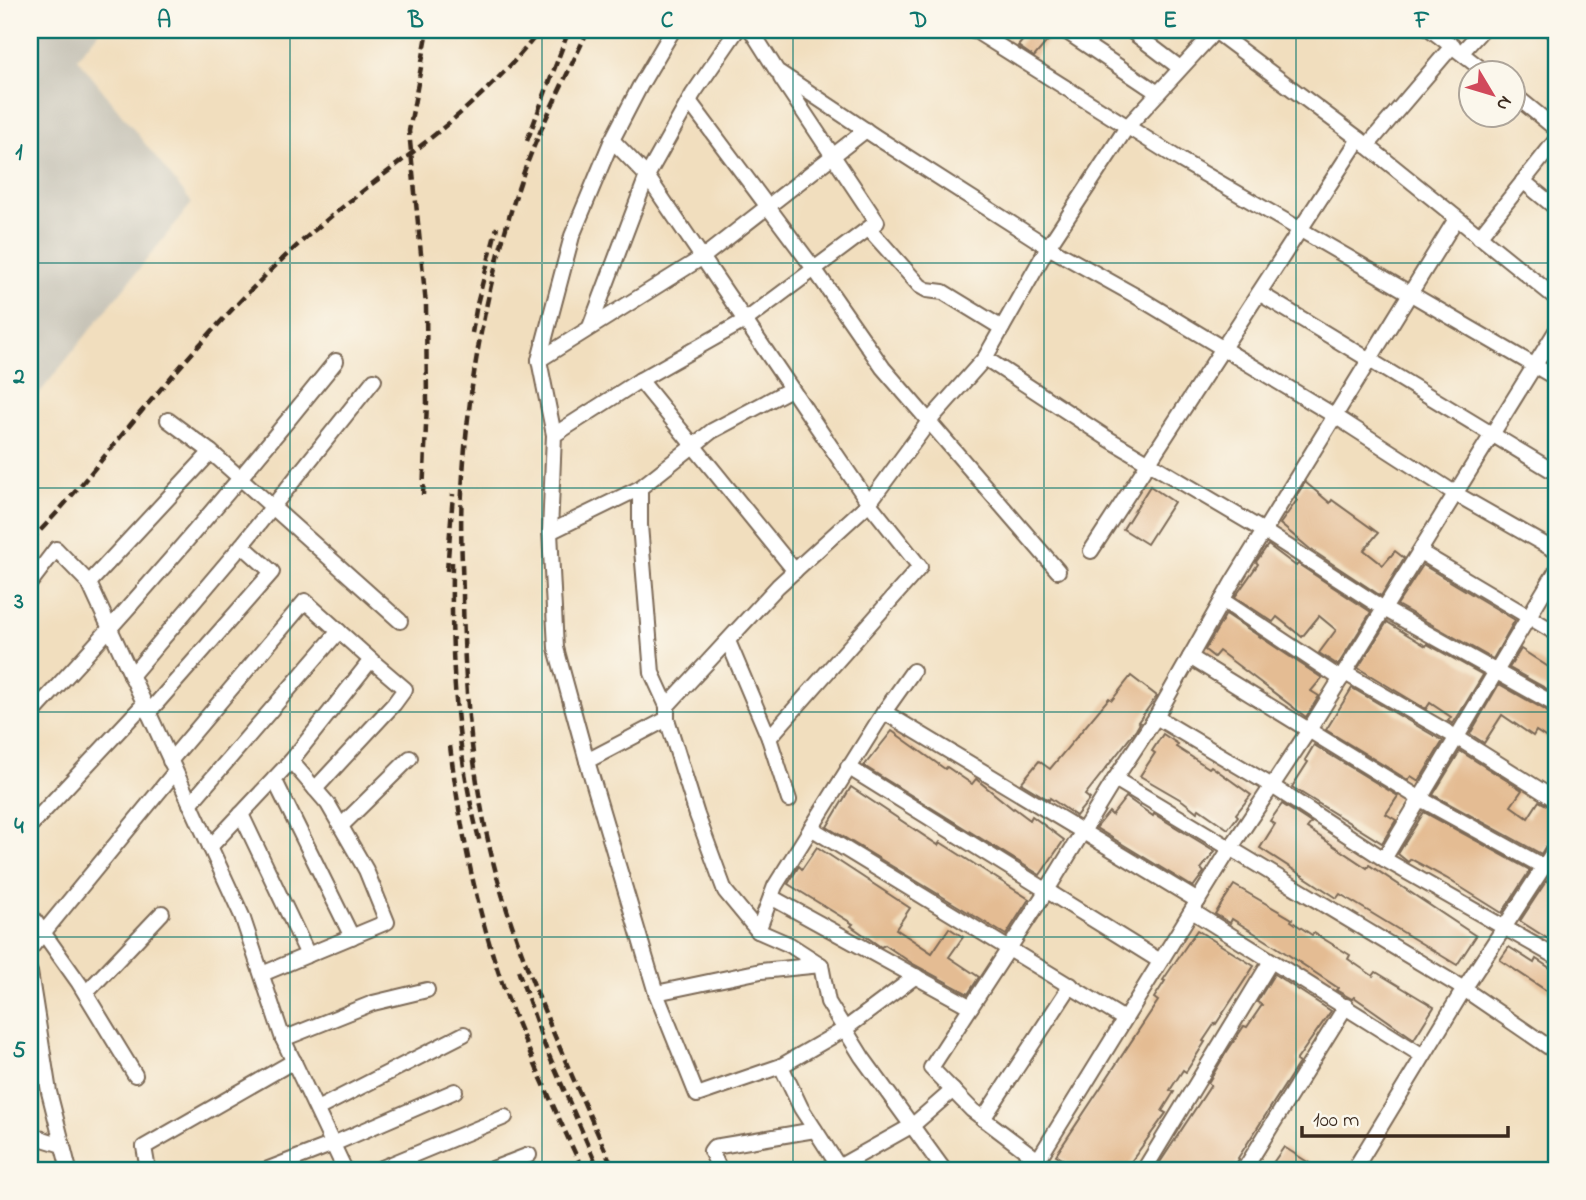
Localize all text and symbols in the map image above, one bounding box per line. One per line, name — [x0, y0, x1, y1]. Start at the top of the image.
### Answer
text: A — [157, 5, 171, 38]
text: B — [407, 5, 424, 38]
text: C — [661, 5, 674, 38]
text: D — [910, 5, 927, 38]
text: E — [1163, 5, 1177, 38]
text: F — [1414, 5, 1430, 38]
north arrow — [1456, 60, 1526, 130]
text: N — [1489, 90, 1518, 116]
text: 1 — [15, 137, 23, 170]
text: 2 — [12, 361, 25, 394]
text: 3 — [13, 586, 24, 619]
text: 4 — [14, 811, 24, 844]
text: 5 — [12, 1035, 26, 1068]
scale bar — [1302, 1095, 1509, 1139]
text: 100 m — [1313, 1106, 1359, 1136]

